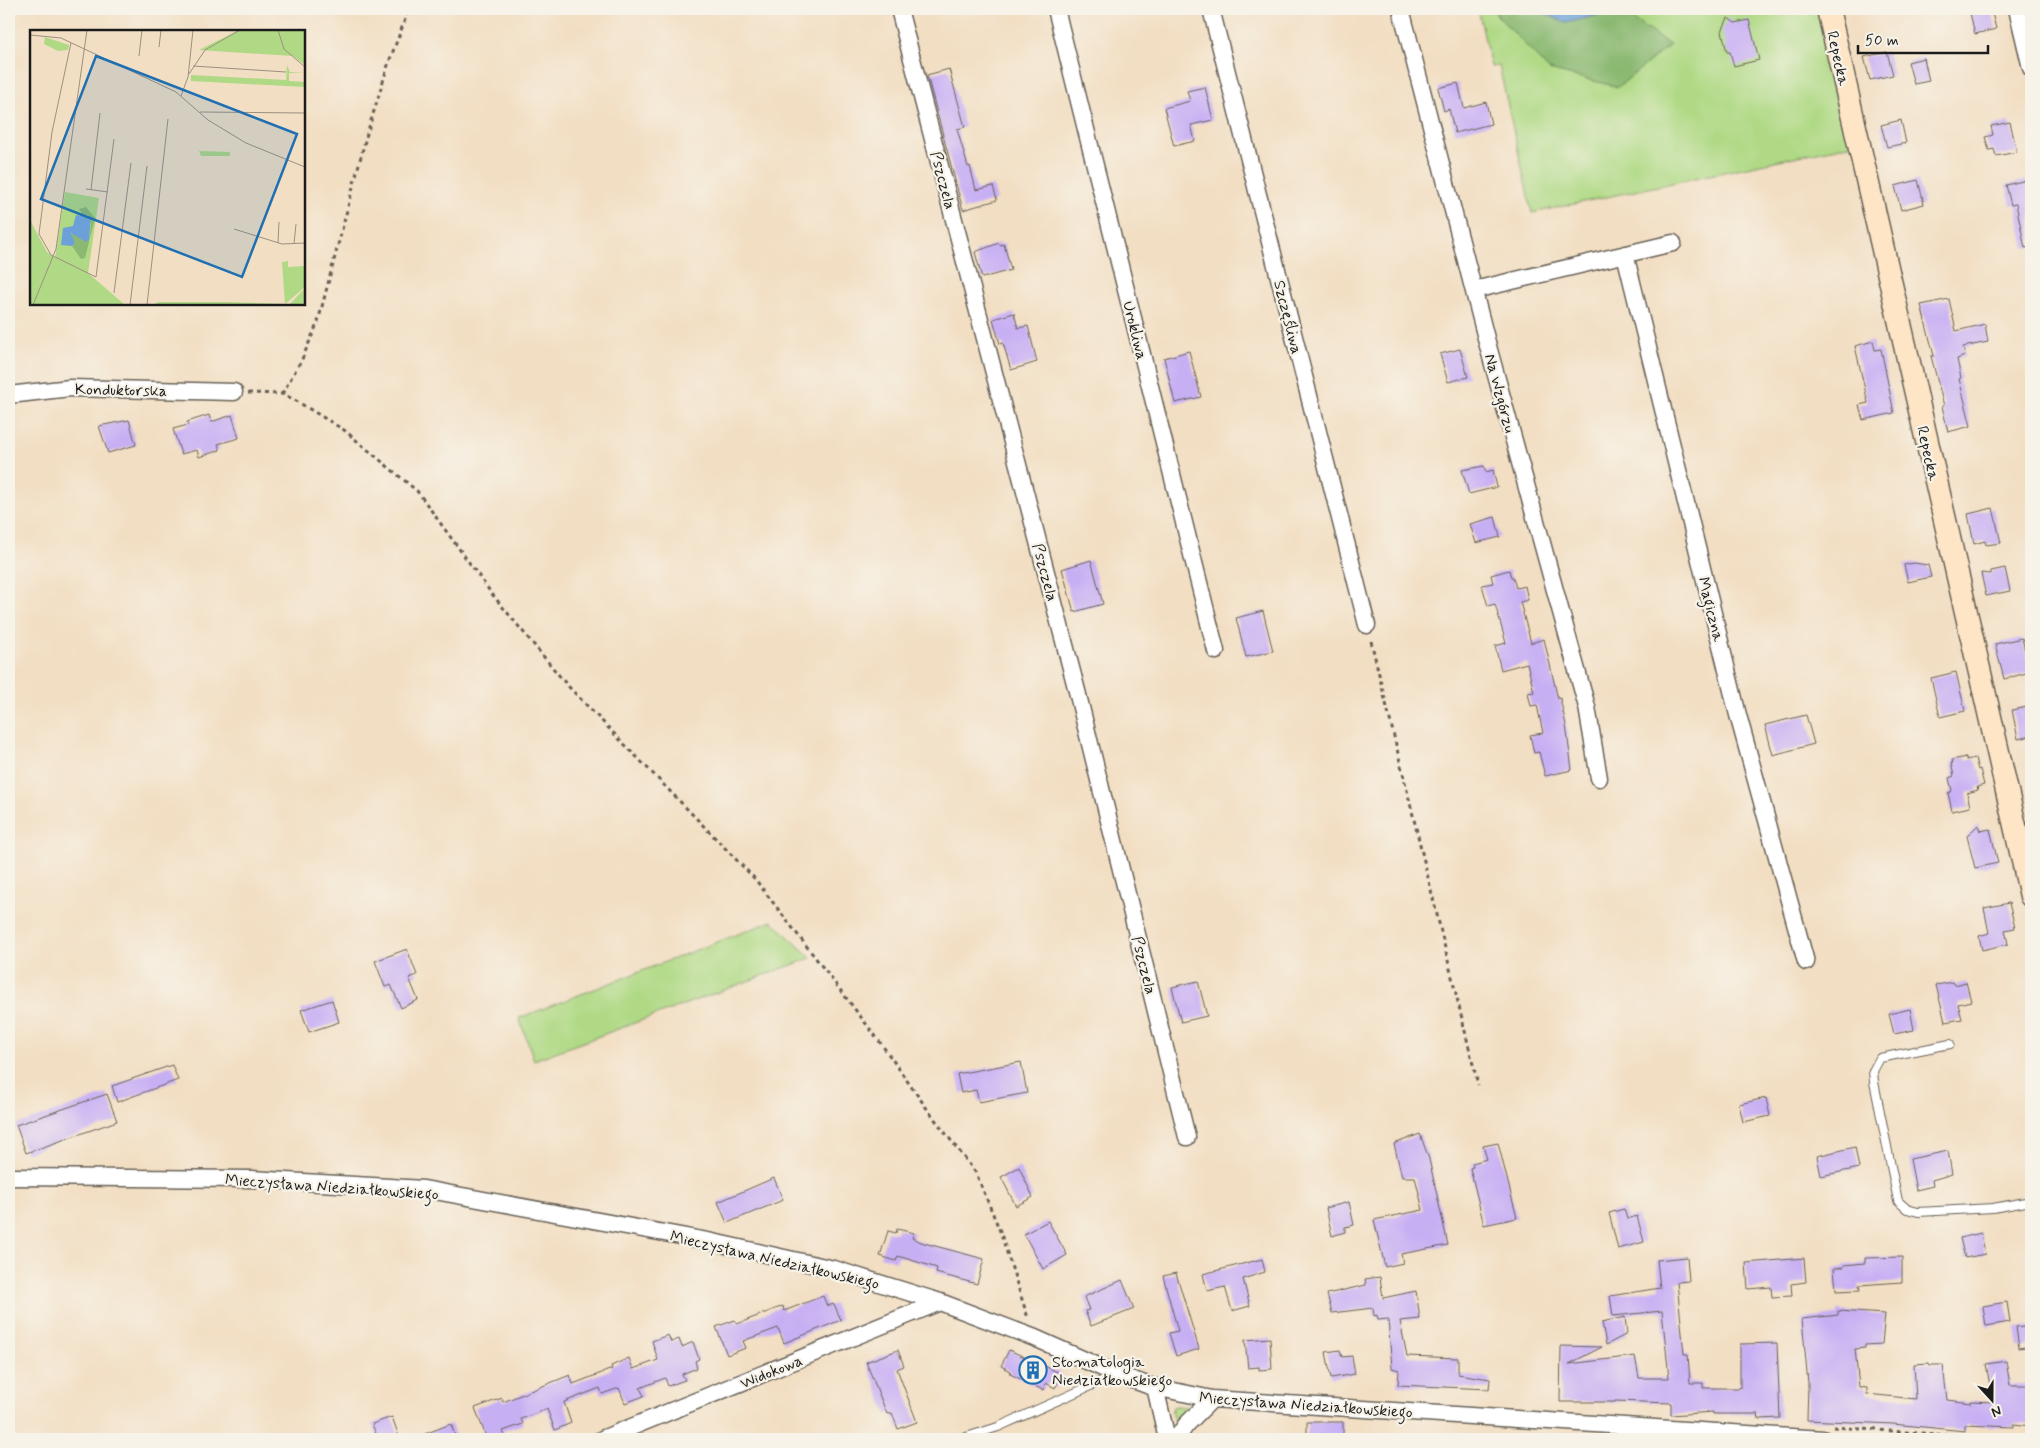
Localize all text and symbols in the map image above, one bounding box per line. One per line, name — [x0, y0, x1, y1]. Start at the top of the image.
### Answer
scale bar — [1858, 22, 1988, 54]
street label: Repecka — [1821, 29, 1854, 88]
inset map — [30, 30, 305, 305]
text: 50 m — [1865, 31, 1899, 51]
street label: Pszczela — [925, 149, 960, 212]
street label: Szczęśliwa — [1268, 278, 1307, 357]
street label: Urokliwa — [1117, 299, 1152, 362]
street label: Na Wzgórzu — [1479, 352, 1520, 435]
street label: Konduktorska — [75, 379, 167, 402]
street label: Repecka — [1911, 424, 1944, 483]
street label: Pszczela — [1027, 541, 1062, 604]
street label: Magiczna — [1691, 575, 1729, 644]
street label: Pszczela — [1126, 934, 1161, 997]
street label: Mieczysława Niedziałkowskiego — [224, 1170, 440, 1206]
street label: Mieczysława Niedziałkowskiego — [668, 1226, 882, 1296]
street label: Widokowa — [737, 1350, 806, 1394]
place label: Stomatologia Niedziałkowskiego — [1052, 1352, 1172, 1392]
building icon: Stomatologia Niedziałkowskiego — [1018, 1355, 1048, 1385]
north arrow — [1968, 1376, 2018, 1426]
street label: Mieczysława Niedziałkowskiego — [1198, 1388, 1414, 1424]
text: N — [1989, 1401, 2004, 1421]

